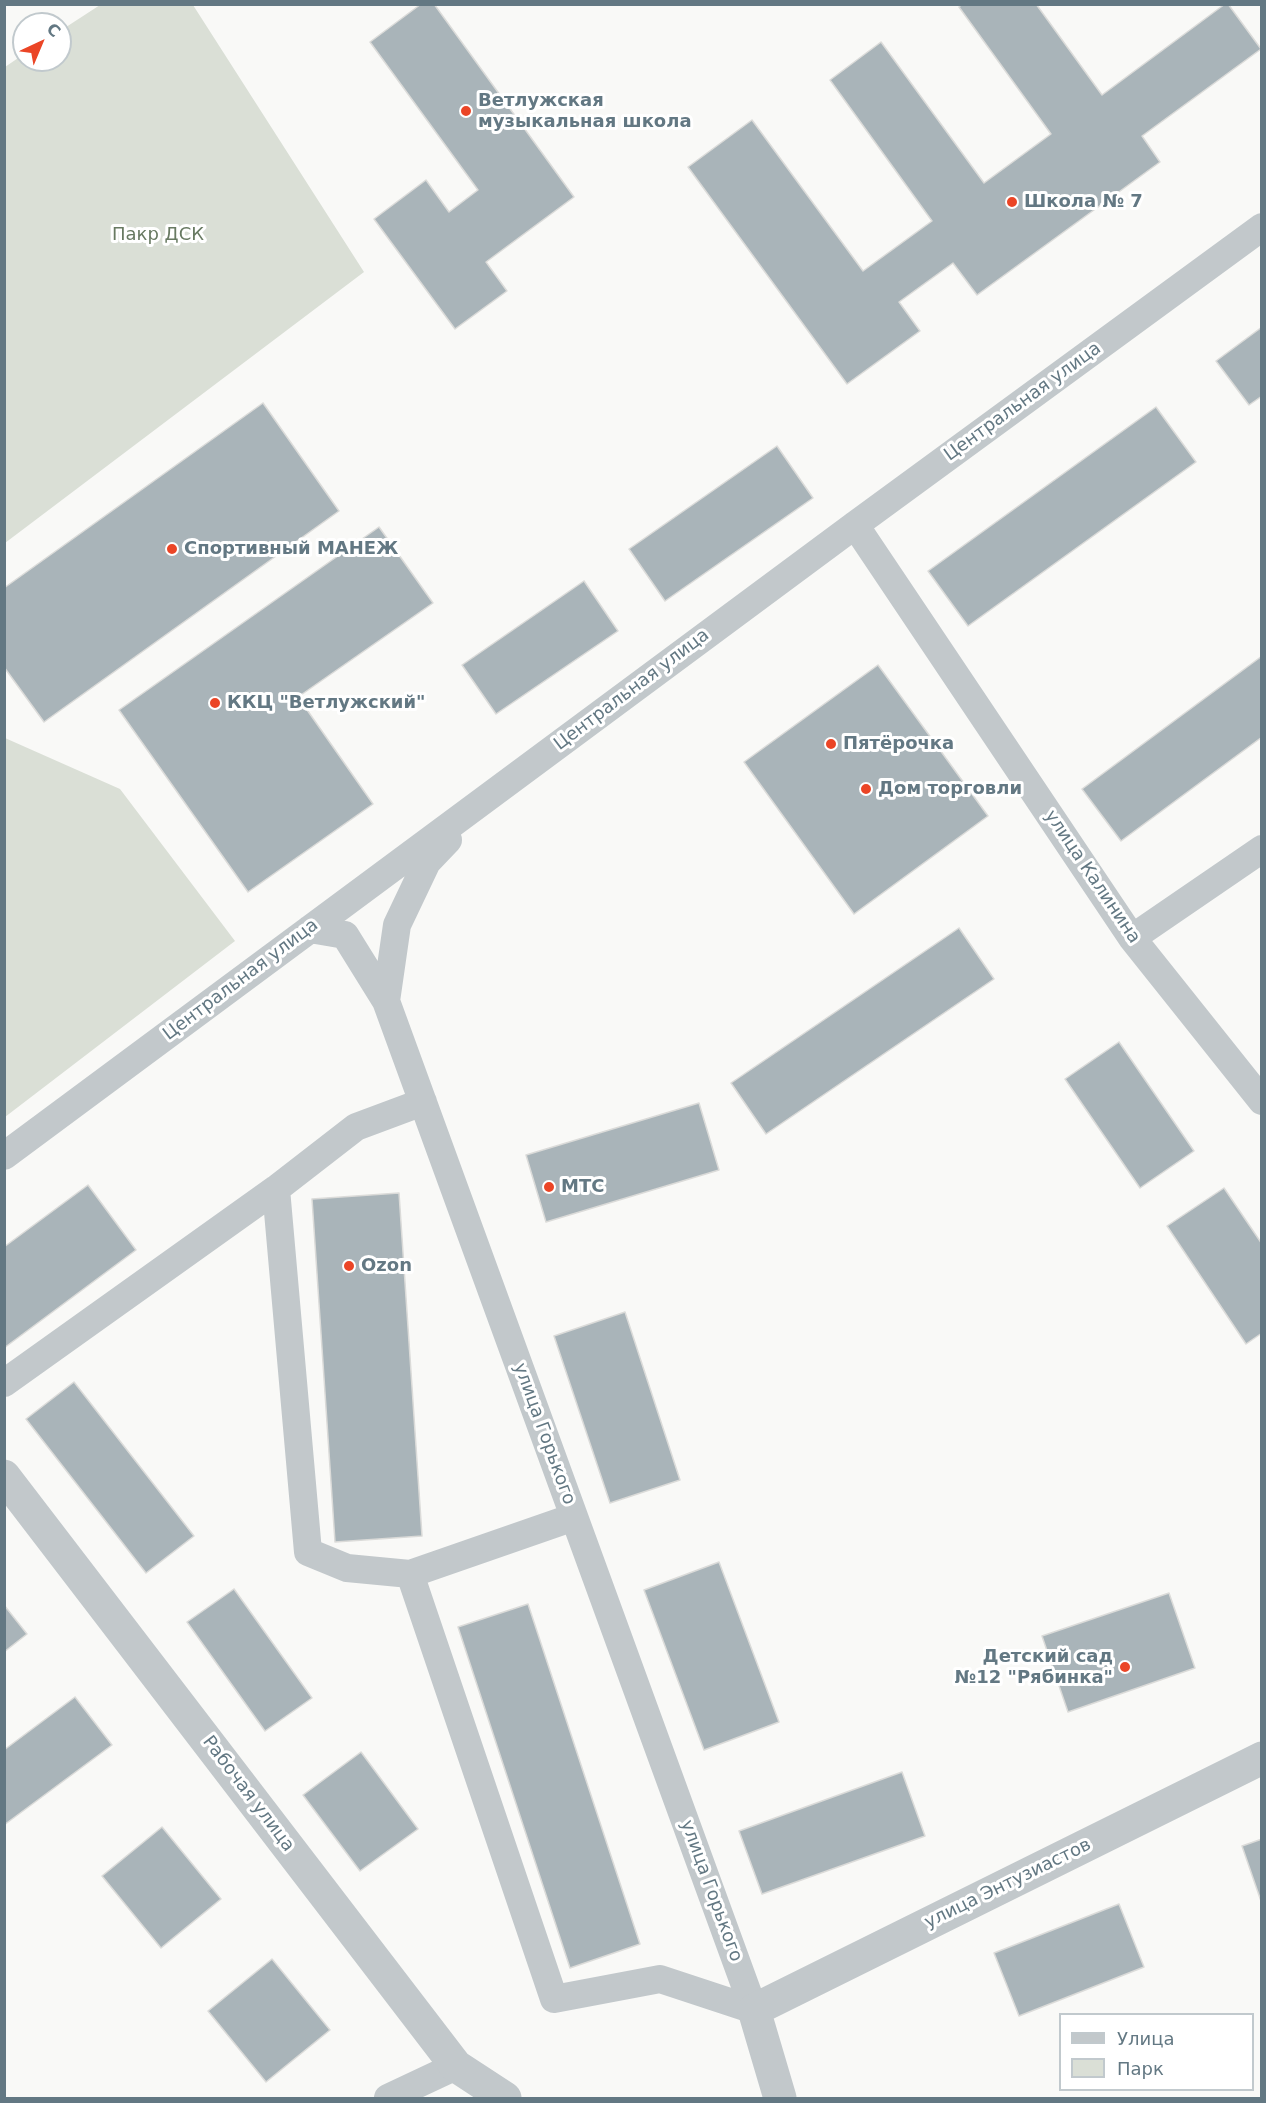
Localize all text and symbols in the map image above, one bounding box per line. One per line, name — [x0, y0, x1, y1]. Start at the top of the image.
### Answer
north arrow — [12, 12, 72, 72]
text: С — [43, 19, 64, 41]
place label: Ветлужская музыкальная школа — [478, 90, 692, 132]
marker: Ветлужская музыкальная школа — [459, 104, 473, 118]
place label: Школа № 7 — [1024, 191, 1143, 213]
marker: Школа № 7 — [1005, 195, 1019, 209]
park label: Пакр ДСК — [112, 224, 204, 246]
street label: Центральная улица — [940, 338, 1106, 466]
place label: Спортивный МАНЕЖ — [184, 538, 398, 560]
marker: Спортивный МАНЕЖ — [165, 542, 179, 556]
street label: Центральная улица — [550, 625, 714, 755]
place label: ККЦ "Ветлужский" — [227, 692, 425, 714]
marker: ККЦ "Ветлужский" — [208, 696, 222, 710]
place label: Пятёрочка — [843, 733, 954, 755]
marker: Пятёрочка — [824, 737, 838, 751]
place label: Дом торговли — [878, 778, 1022, 800]
marker: Дом торговли — [859, 782, 873, 796]
street label: улица Калинина — [1039, 806, 1145, 948]
street label: Центральная улица — [159, 915, 323, 1045]
place label: МТС — [561, 1176, 604, 1198]
marker: МТС — [542, 1180, 556, 1194]
place label: Ozon — [361, 1255, 412, 1277]
marker: Ozon — [342, 1259, 356, 1273]
street label: улица Горького — [508, 1360, 580, 1508]
place label: Детский сад №12 "Рябинка" — [955, 1646, 1113, 1688]
marker: Детский сад №12 "Рябинка" — [1118, 1660, 1132, 1674]
street label: Рабочая улица — [197, 1732, 299, 1856]
street label: улица Горького — [675, 1817, 747, 1965]
street label: улица Энтузиастов — [921, 1834, 1095, 1934]
legend — [1059, 2013, 1254, 2091]
text: Улица — [1117, 2028, 1174, 2049]
text: Парк — [1117, 2058, 1164, 2079]

